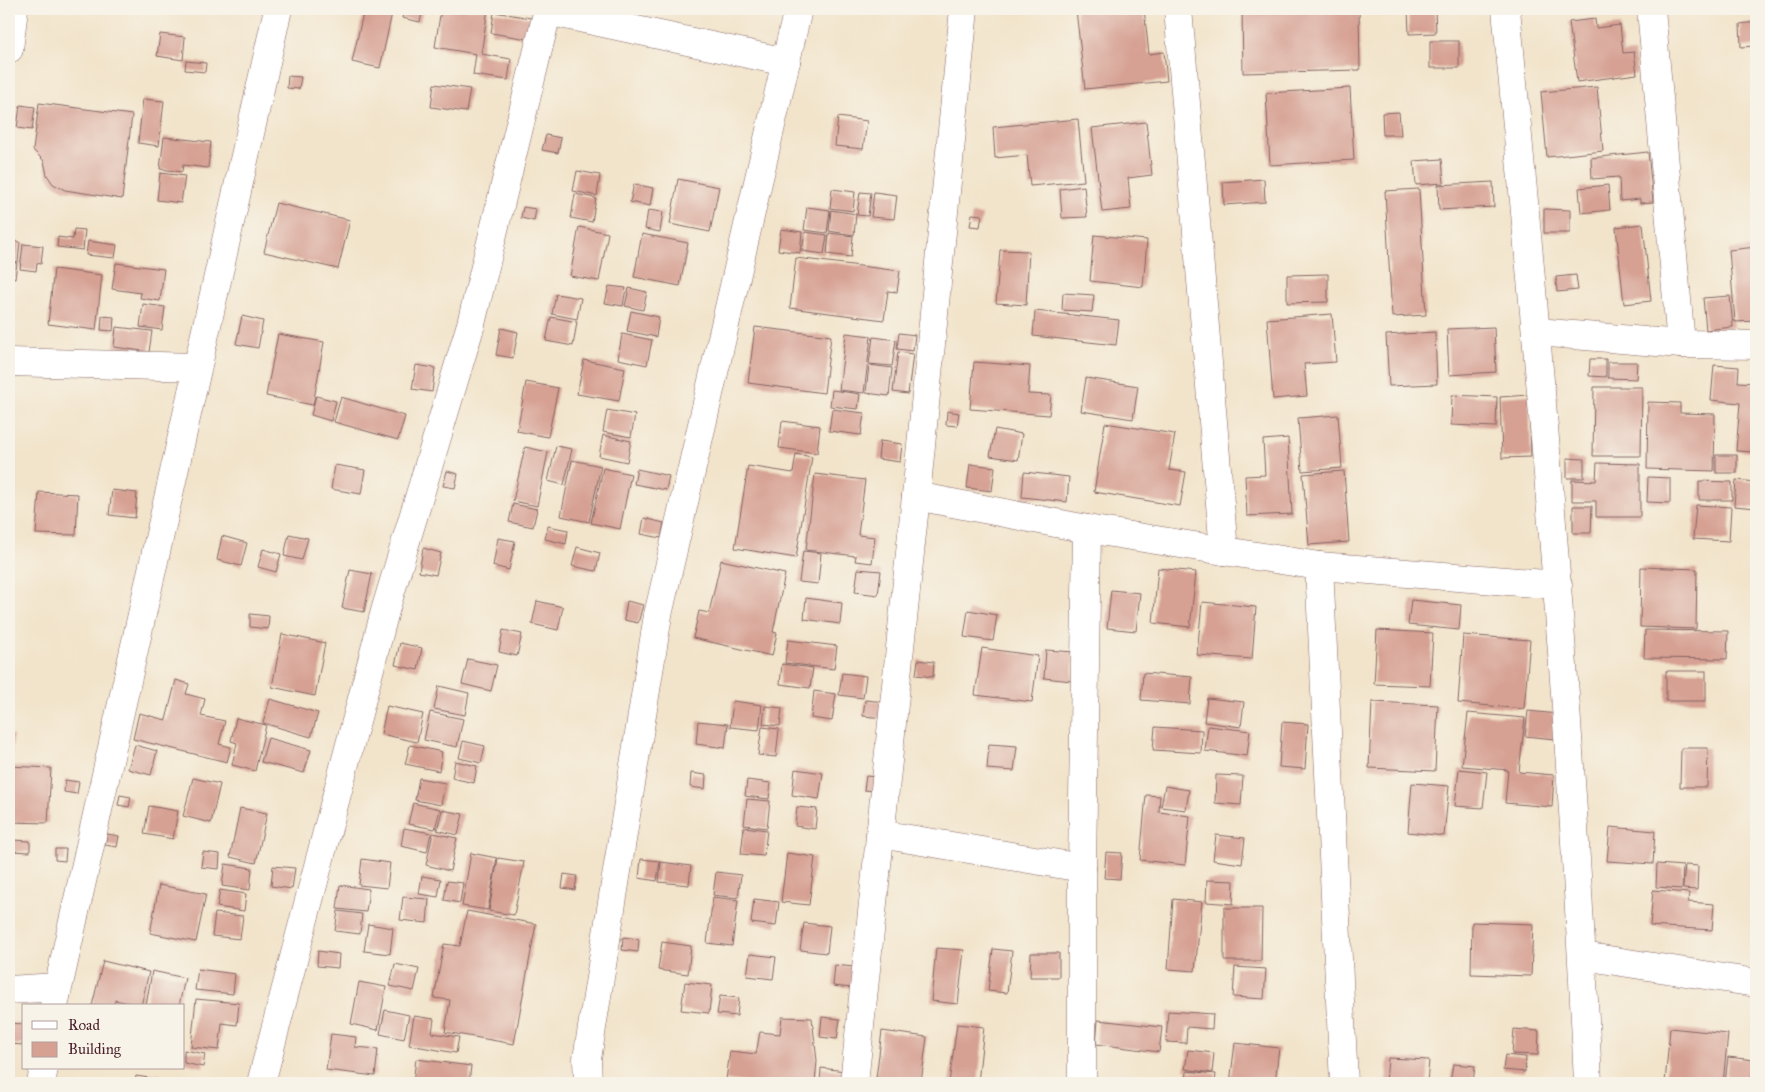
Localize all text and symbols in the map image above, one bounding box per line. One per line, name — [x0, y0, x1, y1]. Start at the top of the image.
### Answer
legend — [22, 1004, 185, 1070]
text: Road — [68, 1016, 100, 1034]
text: Building — [68, 1040, 122, 1058]

